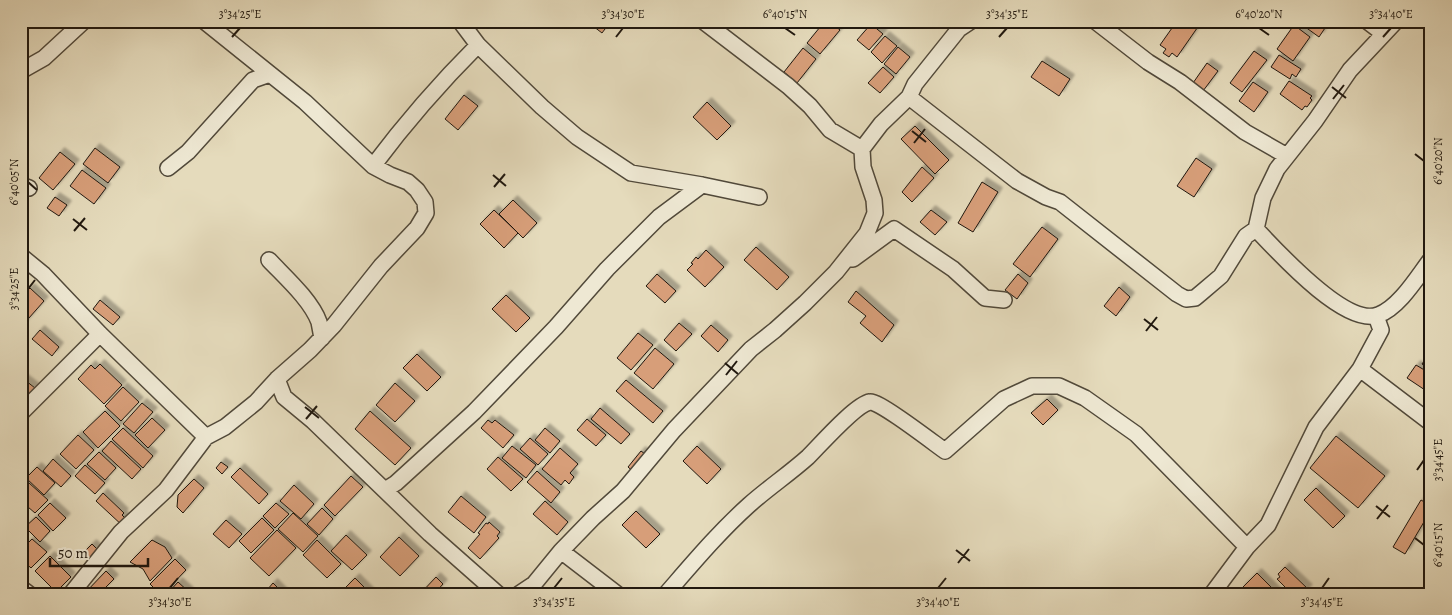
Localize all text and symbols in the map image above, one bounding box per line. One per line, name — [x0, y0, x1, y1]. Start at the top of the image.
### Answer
text: 3°34'25"E — [219, 6, 261, 22]
text: 3°34'30"E — [601, 6, 645, 22]
text: 6°40'15"N — [763, 6, 808, 22]
text: 3°34'35"E — [986, 6, 1028, 22]
text: 6°40'20"N — [1235, 6, 1283, 22]
text: 3°34'40"E — [1369, 6, 1413, 22]
text: 6°40'20"N — [1430, 137, 1446, 185]
text: 6°40'05"N — [6, 158, 22, 205]
text: 3°34'25"E — [6, 268, 22, 310]
text: 3°34'45"E — [1430, 439, 1446, 481]
text: 6°40'15"N — [1430, 522, 1446, 567]
scale bar — [50, 535, 148, 567]
text: 50 m — [58, 543, 88, 563]
text: 3°34'30"E — [148, 594, 192, 610]
text: 3°34'35"E — [533, 594, 575, 610]
text: 3°34'40"E — [916, 594, 960, 610]
text: 3°34'45"E — [1301, 594, 1343, 610]

